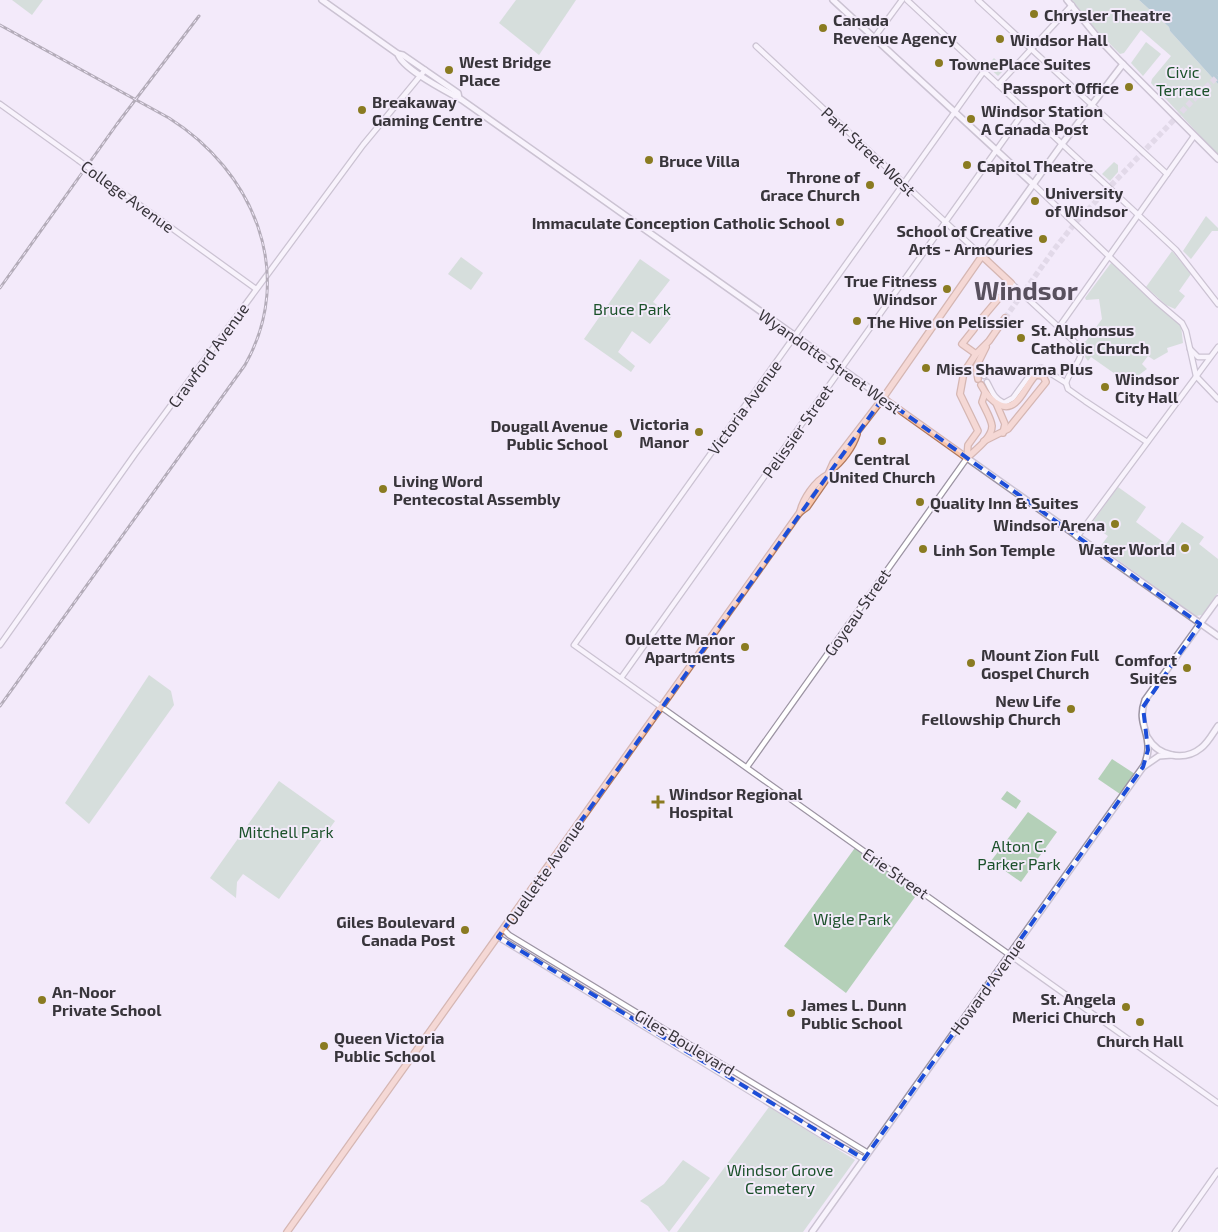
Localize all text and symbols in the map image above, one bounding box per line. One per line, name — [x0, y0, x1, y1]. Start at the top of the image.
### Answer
place label: Chrysler Theatre — [1044, 5, 1171, 25]
marker: Chrysler Theatre — [1028, 8, 1040, 20]
place label: Canada Revenue Agency — [833, 10, 957, 48]
marker: Canada Revenue Agency — [817, 22, 829, 34]
place label: Windsor Hall — [1010, 30, 1109, 49]
marker: Windsor Hall — [994, 33, 1006, 45]
place label: West Bridge Place — [459, 52, 551, 89]
place label: TownePlace Suites — [949, 54, 1091, 73]
marker: TownePlace Suites — [933, 57, 945, 69]
park label: Civic Terrace — [1156, 62, 1210, 99]
marker: West Bridge Place — [443, 64, 455, 76]
place label: Passport Office — [1003, 78, 1119, 97]
marker: Passport Office — [1123, 81, 1135, 93]
place label: Breakaway Gaming Centre — [372, 92, 483, 129]
place label: Windsor Station A Canada Post — [981, 101, 1103, 138]
street label: Park Street West — [818, 103, 920, 199]
marker: Breakaway Gaming Centre — [356, 104, 368, 116]
marker: Windsor Station A Canada Post — [965, 113, 977, 125]
place label: Bruce Villa — [659, 151, 740, 170]
marker: Bruce Villa — [643, 154, 655, 166]
street label: College Avenue — [78, 156, 178, 236]
place label: Capitol Theatre — [977, 156, 1093, 175]
marker: Capitol Theatre — [961, 159, 973, 171]
place label: Throne of Grace Church — [760, 167, 861, 204]
marker: Throne of Grace Church — [864, 179, 876, 191]
place label: University of Windsor — [1045, 183, 1128, 220]
marker: University of Windsor — [1029, 195, 1041, 207]
place label: Immaculate Conception Catholic School — [532, 213, 831, 232]
marker: Immaculate Conception Catholic School — [834, 216, 846, 228]
place label: School of Creative Arts - Armouries — [896, 221, 1033, 258]
marker: School of Creative Arts - Armouries — [1037, 233, 1049, 245]
place label: True Fitness Windsor — [844, 271, 937, 308]
district label: Windsor — [974, 274, 1078, 305]
marker: True Fitness Windsor — [941, 283, 953, 295]
street label: Crawford Avenue — [164, 299, 252, 411]
park label: Bruce Park — [593, 299, 671, 318]
street label: Wyandotte Street West — [755, 305, 905, 417]
place label: The Hive on Pelissier — [867, 312, 1024, 331]
marker: The Hive on Pelissier — [851, 315, 863, 327]
place label: St. Alphonsus Catholic Church — [1031, 320, 1149, 357]
marker: St. Alphonsus Catholic Church — [1015, 332, 1027, 344]
street label: Victoria Avenue — [703, 356, 785, 458]
place label: Miss Shawarma Plus — [936, 359, 1093, 378]
marker: Miss Shawarma Plus — [920, 362, 932, 374]
place label: Windsor City Hall — [1115, 369, 1179, 407]
street label: Pelissier Street — [758, 381, 836, 481]
marker: Windsor City Hall — [1099, 381, 1111, 393]
place label: Victoria Manor — [630, 414, 689, 451]
place label: Dougall Avenue Public School — [490, 416, 609, 453]
marker: Victoria Manor — [693, 426, 705, 438]
marker: Dougall Avenue Public School — [612, 428, 624, 440]
marker: Central United Church — [876, 435, 888, 447]
place label: Central United Church — [829, 449, 935, 486]
place label: Living Word Pentecostal Assembly — [393, 471, 561, 509]
marker: Living Word Pentecostal Assembly — [377, 483, 389, 495]
place label: Quality Inn & Suites — [930, 493, 1078, 513]
marker: Quality Inn & Suites — [914, 496, 926, 508]
place label: Windsor Arena — [993, 515, 1105, 534]
marker: Windsor Arena — [1109, 518, 1121, 530]
place label: Water World — [1079, 539, 1175, 558]
place label: Linh Son Temple — [933, 540, 1055, 559]
marker: Water World — [1179, 542, 1191, 554]
marker: Linh Son Temple — [917, 543, 929, 555]
street label: Goyeau Street — [820, 565, 894, 659]
place label: Oulette Manor Apartments — [625, 629, 735, 666]
marker: Oulette Manor Apartments — [739, 641, 751, 653]
place label: Mount Zion Full Gospel Church — [981, 645, 1100, 682]
place label: Comfort Suites — [1115, 650, 1177, 687]
marker: Mount Zion Full Gospel Church — [965, 657, 977, 669]
marker: Comfort Suites — [1181, 662, 1193, 674]
place label: New Life Fellowship Church — [921, 691, 1061, 728]
marker: New Life Fellowship Church — [1065, 703, 1077, 715]
place label: Windsor Regional Hospital — [669, 784, 803, 821]
marker: Windsor Regional Hospital — [651, 795, 665, 809]
street label: Ouellette Avenue — [501, 816, 587, 928]
park label: Mitchell Park — [238, 822, 334, 841]
park label: Alton C. Parker Park — [977, 836, 1061, 873]
street label: Erie Street — [859, 843, 933, 903]
park label: Wigle Park — [813, 909, 891, 928]
place label: Giles Boulevard Canada Post — [336, 912, 455, 949]
marker: Giles Boulevard Canada Post — [459, 924, 471, 936]
street label: Howard Avenue — [946, 934, 1028, 1038]
place label: An-Noor Private School — [52, 982, 162, 1019]
place label: St. Angela Merici Church — [1012, 989, 1116, 1026]
marker: An-Noor Private School — [36, 994, 48, 1006]
place label: James L. Dunn Public School — [801, 995, 907, 1032]
marker: St. Angela Merici Church — [1120, 1001, 1132, 1013]
street label: Giles Boulevard — [632, 1005, 738, 1079]
marker: James L. Dunn Public School — [785, 1007, 797, 1019]
marker: Church Hall — [1134, 1016, 1146, 1028]
place label: Queen Victoria Public School — [334, 1028, 444, 1065]
place label: Church Hall — [1096, 1031, 1184, 1050]
marker: Queen Victoria Public School — [318, 1040, 330, 1052]
park label: Windsor Grove Cemetery — [727, 1160, 833, 1197]

